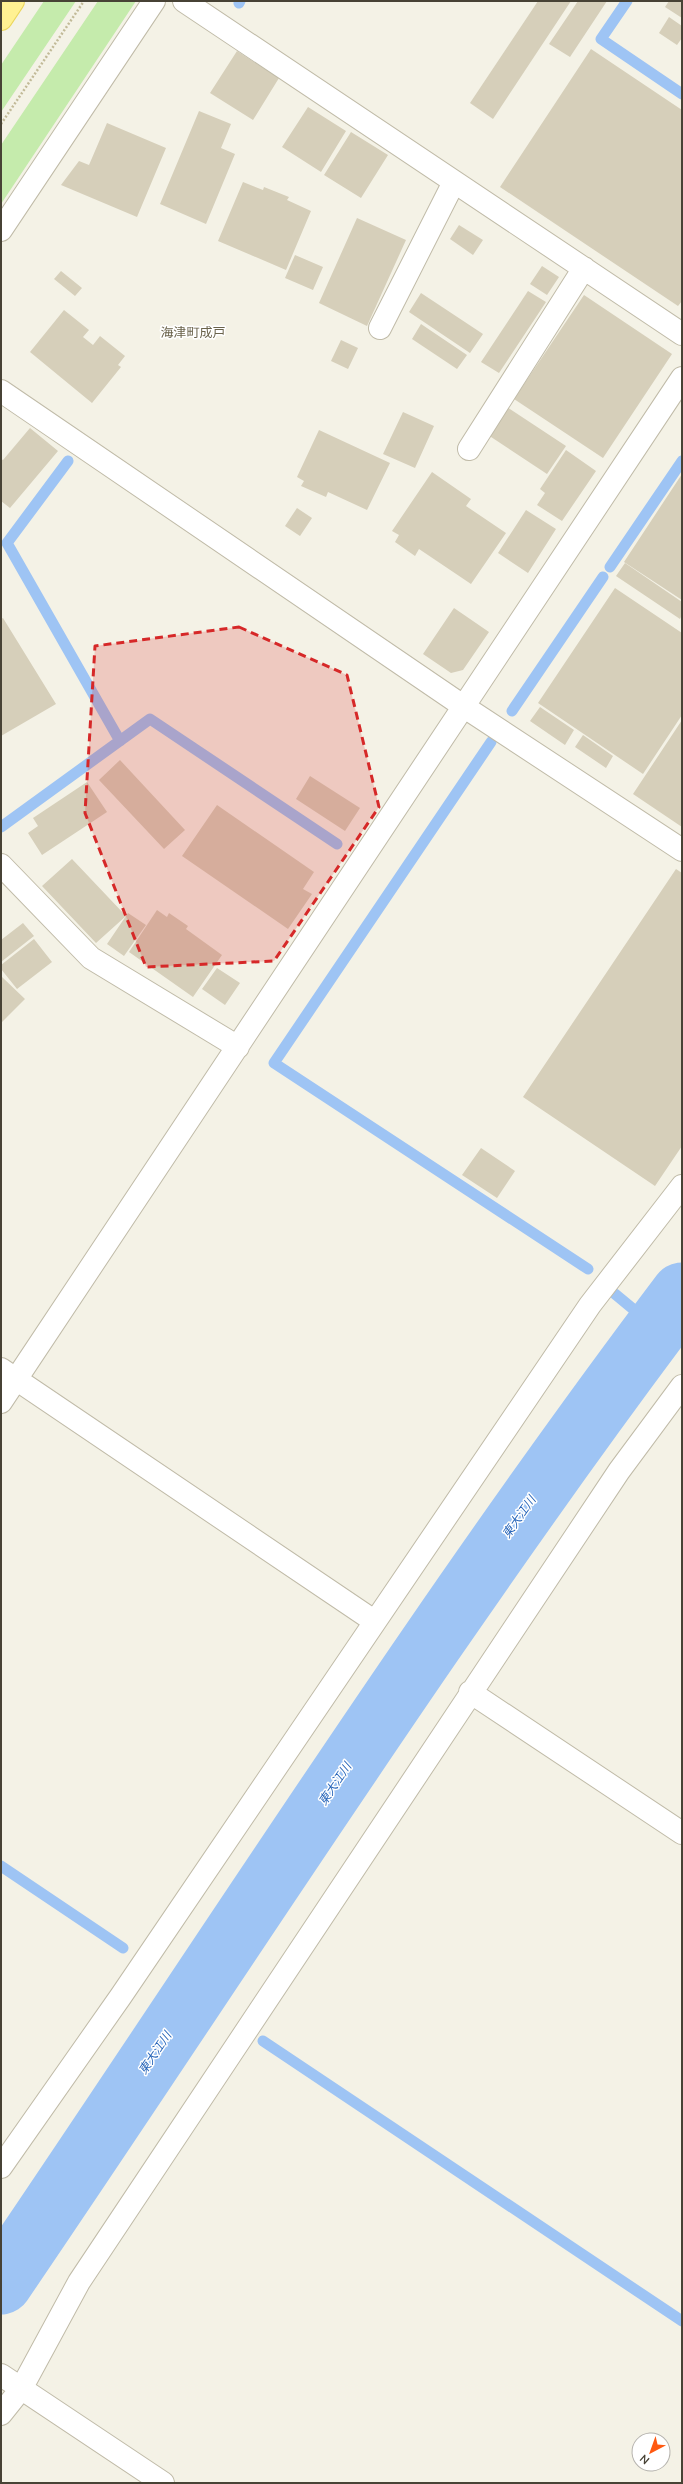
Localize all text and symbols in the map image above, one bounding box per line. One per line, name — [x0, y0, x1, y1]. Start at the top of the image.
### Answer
district label: 海津町成戸 — [160, 324, 226, 342]
water label: 東大江川 — [499, 1491, 540, 1541]
water label: 東大江川 — [315, 1758, 356, 1808]
water label: 東大江川 — [135, 2027, 176, 2077]
north arrow — [631, 2432, 671, 2472]
text: N — [637, 2451, 653, 2468]

